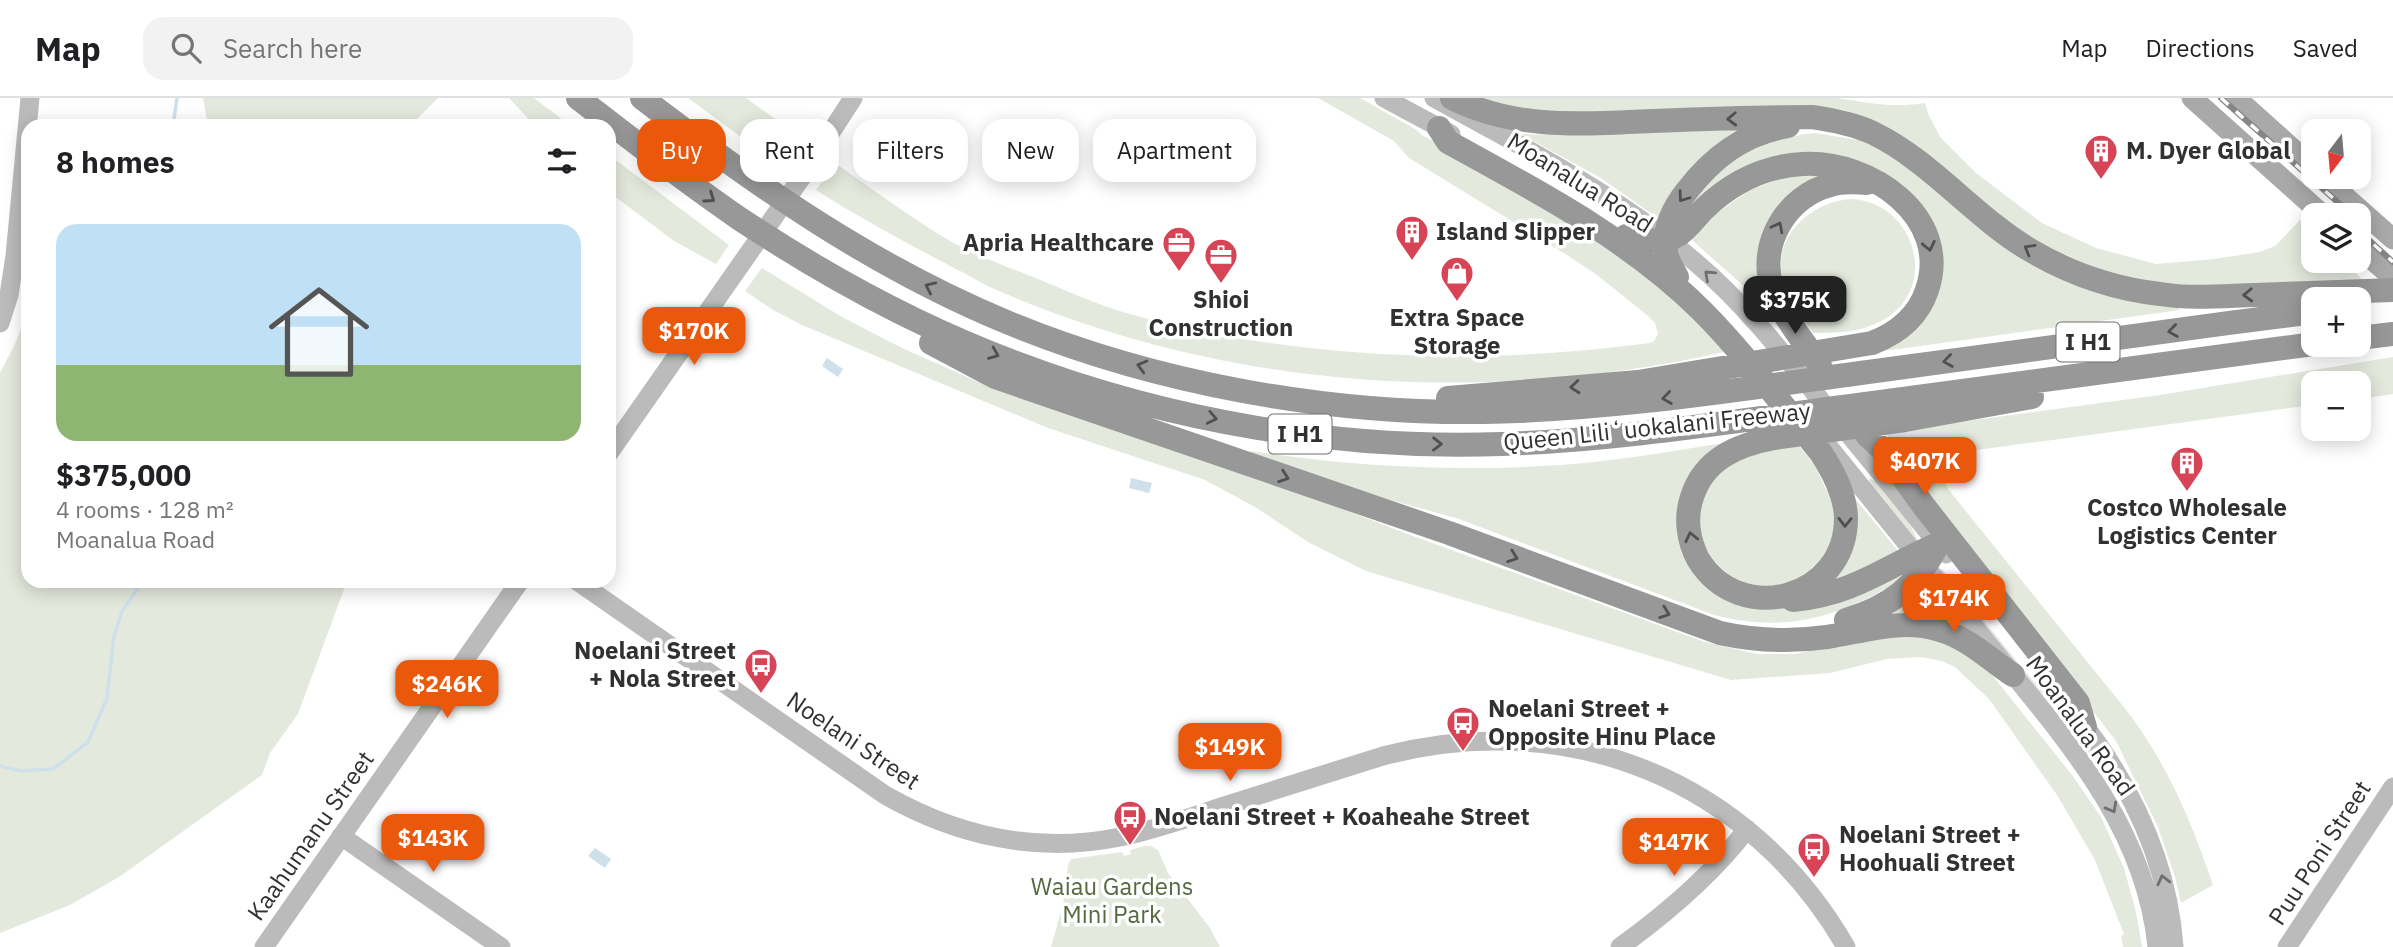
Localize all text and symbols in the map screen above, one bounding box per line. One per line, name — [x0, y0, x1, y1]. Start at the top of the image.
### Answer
search box — [143, 17, 633, 80]
text: Map — [35, 27, 101, 70]
icon: search — [167, 29, 205, 67]
text: Search here — [223, 31, 362, 65]
text: Map — [2061, 32, 2107, 64]
text: Directions — [2145, 32, 2255, 64]
text: Saved — [2293, 32, 2358, 64]
one-way arrow — [1726, 111, 1737, 126]
chip: Buy — [637, 119, 726, 182]
chip: Rent — [740, 119, 839, 182]
chip: Filters — [853, 119, 968, 182]
chip: New — [982, 119, 1079, 182]
chip: Apartment — [1093, 119, 1256, 182]
north arrow — [2301, 119, 2371, 189]
map controls — [2301, 119, 2371, 441]
street label: Moanalua Road — [1502, 125, 1659, 240]
building icon: M. Dyer Global — [2082, 132, 2120, 181]
place label: M. Dyer Global — [2126, 134, 2291, 166]
text: 8 homes — [56, 142, 175, 181]
icon: filters — [543, 142, 581, 180]
one-way arrow — [1679, 189, 1691, 202]
one-way arrow — [702, 190, 715, 202]
button: layers — [2301, 203, 2371, 273]
building icon: Island Slipper — [1393, 213, 1431, 262]
place label: Island Slipper — [1436, 215, 1596, 247]
one-way arrow — [1770, 222, 1784, 235]
office icon: Apria Healthcare — [1160, 224, 1198, 273]
place label: Apria Healthcare — [963, 226, 1154, 258]
office icon: Shioi Construction — [1202, 236, 1240, 285]
one-way arrow — [1921, 240, 1936, 252]
one-way arrow — [2024, 244, 2037, 257]
shop icon: Extra Space Storage — [1438, 254, 1476, 303]
icon: home — [256, 269, 382, 395]
one-way arrow — [1704, 270, 1717, 283]
pin: $375K — [1746, 276, 1844, 336]
one-way arrow — [925, 281, 937, 295]
place label: Shioi Construction — [1149, 283, 1293, 343]
text: $375K — [1759, 284, 1831, 314]
button: + — [2301, 287, 2371, 357]
one-way arrow — [2242, 288, 2253, 303]
place label: Extra Space Storage — [1390, 301, 1524, 361]
pin: $170K — [645, 308, 743, 367]
text: $170K — [658, 315, 730, 345]
road number: I H1 — [2056, 322, 2120, 362]
one-way arrow — [2167, 323, 2179, 338]
one-way arrow — [987, 346, 999, 360]
one-way arrow — [1942, 354, 1953, 369]
one-way arrow — [1137, 360, 1149, 375]
button: − — [2301, 371, 2371, 441]
one-way arrow — [1570, 379, 1581, 394]
one-way arrow — [1661, 390, 1673, 405]
street label: Queen Liliʻuokalani Freeway — [1502, 394, 1812, 458]
one-way arrow — [1206, 410, 1218, 425]
road number: I H1 — [1268, 414, 1332, 454]
one-way arrow — [1433, 436, 1443, 452]
pin: $407K — [1876, 438, 1974, 497]
building icon: Costco Wholesale Logistics Center — [2168, 444, 2206, 493]
text: $407K — [1889, 445, 1961, 475]
text: $375,000 — [56, 455, 191, 494]
one-way arrow — [1278, 469, 1290, 483]
place label: Costco Wholesale Logistics Center — [2087, 491, 2287, 551]
text: 4 rooms · 128 m² — [56, 494, 234, 524]
one-way arrow — [1837, 517, 1852, 528]
text: Moanalua Road — [56, 524, 215, 554]
one-way arrow — [1685, 531, 1699, 543]
one-way arrow — [1506, 548, 1518, 562]
pin: $174K — [1905, 574, 2003, 634]
text: $174K — [1918, 582, 1990, 612]
one-way arrow — [1658, 605, 1670, 619]
place label: Noelani Street + Nola Street — [574, 634, 736, 694]
bus stop icon: Noelani Street + Nola Street — [742, 646, 780, 695]
street label: Moanalua Road — [2019, 649, 2143, 802]
pin: $246K — [398, 660, 496, 720]
text: $246K — [411, 668, 483, 698]
street label: Noelani Street — [781, 684, 926, 797]
place label: Noelani Street + Opposite Hinu Place — [1488, 692, 1716, 752]
bus stop icon: Noelani Street + Opposite Hinu Place — [1444, 704, 1482, 753]
pin: $149K — [1181, 724, 1279, 783]
text: $149K — [1194, 731, 1266, 761]
street label: Kaahumanu Street — [240, 744, 381, 927]
street label: Puu Poni Street — [2261, 774, 2378, 931]
bus stop icon: Noelani Street + Koaheahe Street — [1111, 798, 1149, 847]
place label: Noelani Street + Koaheahe Street — [1154, 800, 1530, 832]
one-way arrow — [2104, 801, 2117, 813]
pin: $143K — [384, 814, 482, 874]
pin: $147K — [1625, 818, 1723, 878]
place label: Noelani Street + Hoohuali Street — [1839, 818, 2021, 878]
text: $143K — [397, 822, 469, 852]
text: $147K — [1638, 826, 1710, 856]
bus stop icon: Noelani Street + Hoohuali Street — [1795, 830, 1833, 879]
park label: Waiau Gardens Mini Park — [1031, 870, 1193, 930]
one-way arrow — [2157, 874, 2171, 886]

